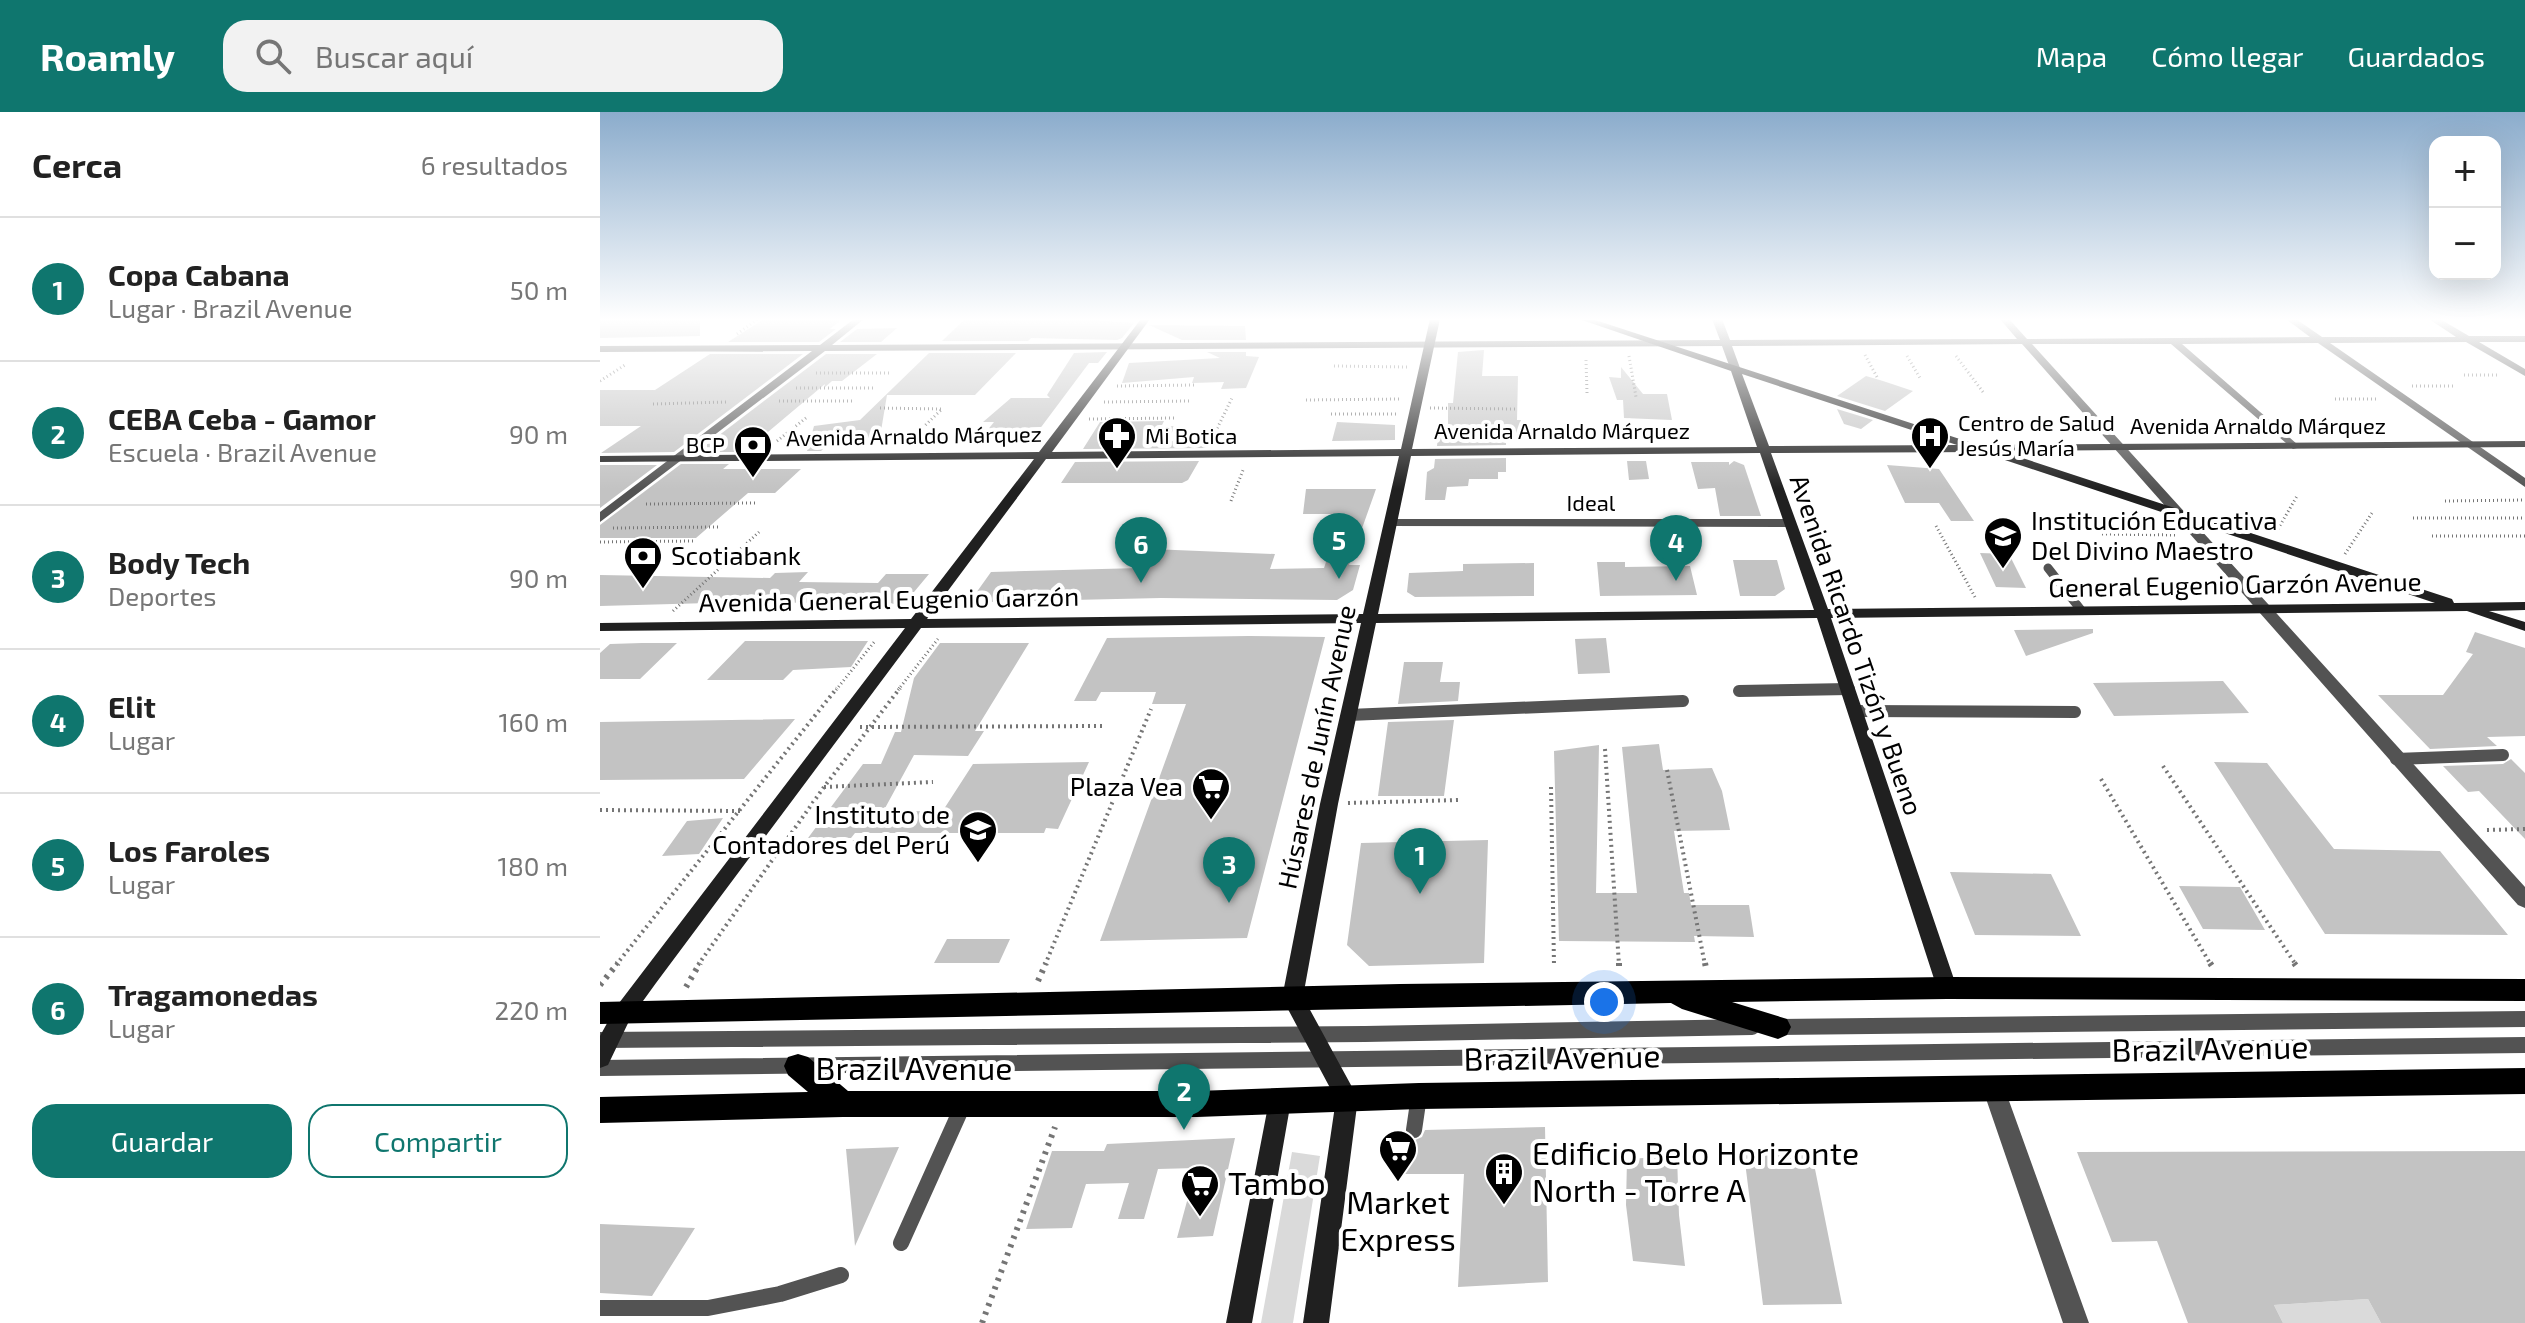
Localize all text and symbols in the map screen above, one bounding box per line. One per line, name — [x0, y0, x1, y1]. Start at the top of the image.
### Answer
search box — [223, 20, 783, 92]
text: Roamly — [40, 33, 175, 79]
icon: search — [251, 34, 295, 78]
text: Buscar aquí — [315, 38, 473, 74]
text: Mapa — [2036, 39, 2107, 73]
text: Cómo llegar — [2151, 39, 2304, 73]
text: Guardados — [2348, 39, 2485, 73]
map controls — [2429, 136, 2501, 280]
button: + — [2429, 136, 2501, 208]
text: Cerca — [32, 144, 122, 185]
text: 6 resultados — [421, 149, 568, 180]
button: − — [2429, 208, 2501, 280]
text: Copa Cabana — [108, 256, 290, 292]
text: 1 — [52, 274, 64, 305]
text: 50 m — [510, 274, 568, 305]
text: Lugar · Brazil Avenue — [108, 292, 352, 323]
text: CEBA Ceba - Gamor — [108, 400, 376, 436]
place label: Centro de Salud Jesús María — [1958, 409, 2115, 460]
street label: Avenida Arnaldo Márquez — [2130, 412, 2386, 438]
pharmacy icon: Mi Botica — [1096, 415, 1138, 470]
hospital icon: Centro de Salud Jesús María — [1909, 415, 1951, 470]
street label: Avenida Arnaldo Márquez — [1434, 417, 1690, 443]
text: 2 — [50, 418, 66, 449]
text: 90 m — [509, 418, 568, 449]
street label: Avenida Arnaldo Márquez — [786, 420, 1042, 450]
place label: Mi Botica — [1145, 422, 1237, 448]
bank icon: BCP — [732, 424, 774, 479]
place label: BCP — [686, 431, 725, 457]
text: Escuela · Brazil Avenue — [108, 436, 377, 467]
street label: Avenida Ricardo Tizón y Bueno — [1784, 470, 1930, 819]
street label: Ideal — [1567, 489, 1616, 515]
place label: Institución Educativa Del Divino Maestro — [2031, 504, 2278, 565]
pin: 5 — [1313, 513, 1365, 579]
pin: 4 — [1650, 515, 1702, 581]
school or university icon: Institución Educativa Del Divino Maestro — [1982, 515, 2024, 570]
pin: 6 — [1115, 517, 1167, 583]
bank icon: Scotiabank — [622, 535, 664, 590]
place label: Scotiabank — [671, 539, 801, 570]
text: Body Tech — [108, 544, 250, 580]
text: 3 — [51, 562, 65, 593]
text: 90 m — [509, 562, 568, 593]
street label: General Eugenio Garzón Avenue — [2048, 565, 2422, 602]
text: Deportes — [108, 580, 217, 611]
street label: Avenida General Eugenio Garzón — [698, 580, 1080, 617]
street label: Húsares de Junín Avenue — [1270, 602, 1361, 892]
text: Elit — [108, 688, 156, 724]
text: 4 — [50, 706, 66, 737]
text: 160 m — [499, 706, 568, 737]
text: Lugar — [108, 724, 175, 755]
supermarket icon: Plaza Vea — [1190, 766, 1232, 821]
place label: Plaza Vea — [1070, 770, 1183, 801]
place label: Instituto de Contadores del Perú — [712, 798, 950, 859]
school or university icon: Instituto de Contadores del Perú — [957, 809, 999, 864]
pin: 1 — [1394, 828, 1446, 894]
text: Los Faroles — [108, 832, 270, 868]
pin: 3 — [1203, 837, 1255, 903]
text: 5 — [51, 850, 65, 881]
text: 180 m — [498, 850, 568, 881]
text: Lugar — [108, 868, 175, 899]
text: Tragamonedas — [108, 976, 318, 1012]
your location — [1584, 982, 1624, 1022]
text: 6 — [50, 994, 66, 1025]
text: 220 m — [495, 994, 568, 1025]
text: Lugar — [108, 1012, 175, 1043]
street label: Brazil Avenue — [2111, 1026, 2309, 1068]
street label: Brazil Avenue — [1463, 1035, 1661, 1077]
street label: Brazil Avenue — [816, 1048, 1012, 1086]
pin: 2 — [1158, 1064, 1210, 1130]
button: Guardar — [32, 1104, 292, 1178]
button: Compartir — [308, 1104, 568, 1178]
supermarket icon: Market Express — [1377, 1128, 1419, 1183]
place label: Edificio Belo Horizonte North - Torre A — [1532, 1133, 1859, 1208]
building icon: Edificio Belo Horizonte North - Torre A — [1483, 1151, 1525, 1206]
supermarket icon: Tambo — [1179, 1163, 1221, 1218]
place label: Tambo — [1228, 1163, 1326, 1201]
place label: Market Express — [1340, 1182, 1456, 1257]

